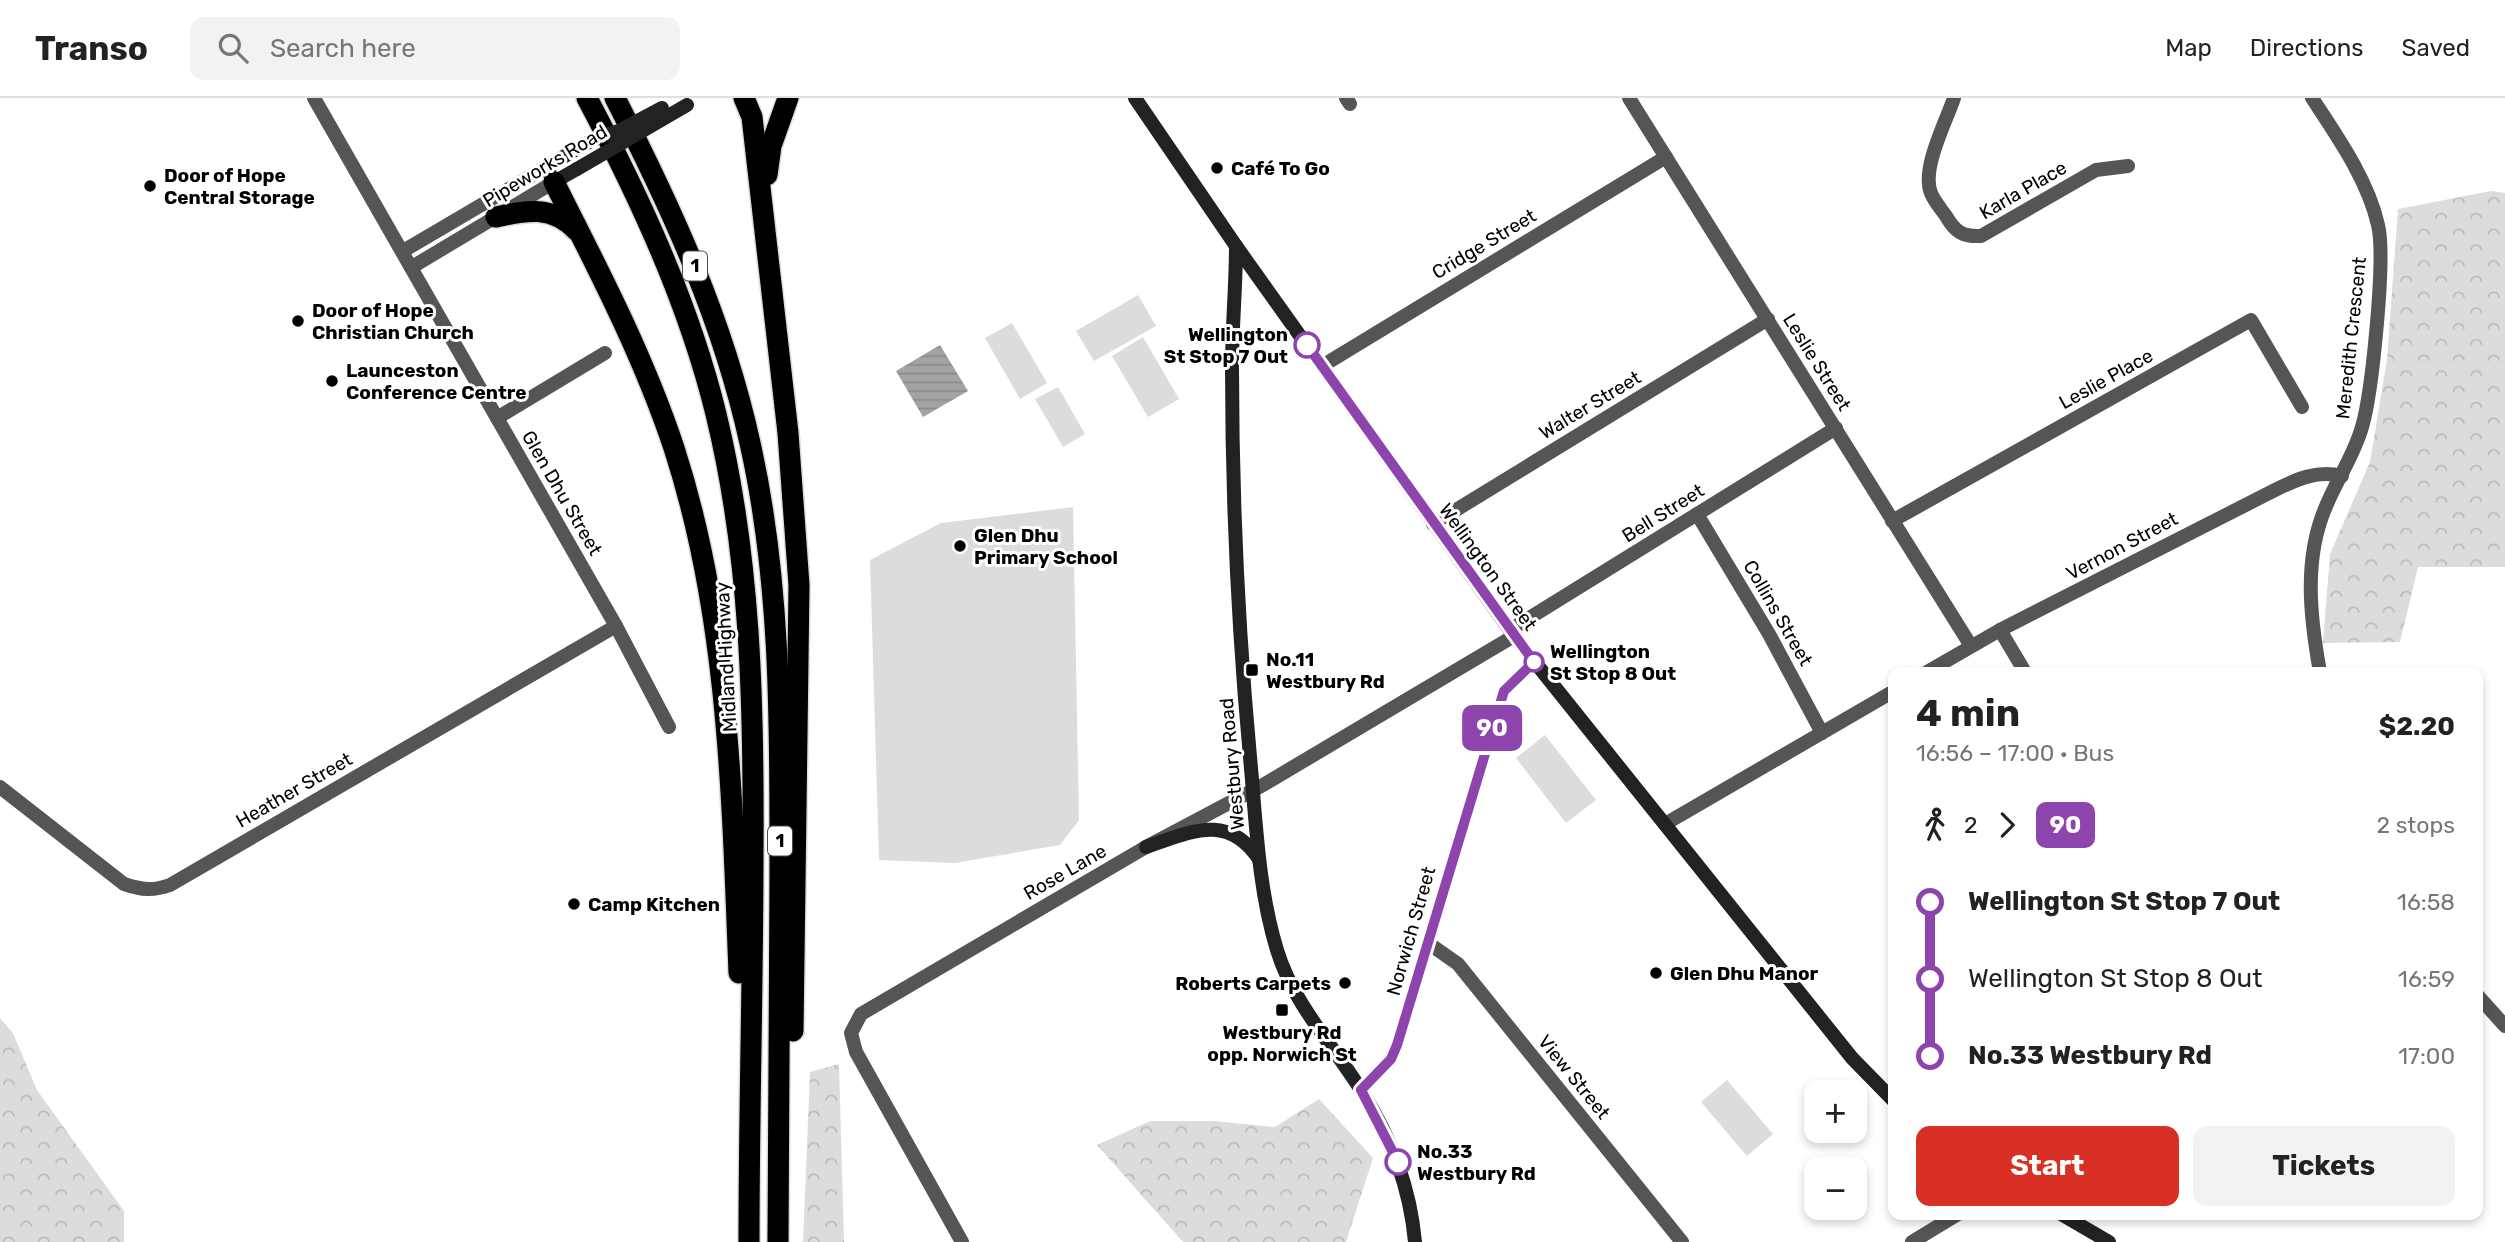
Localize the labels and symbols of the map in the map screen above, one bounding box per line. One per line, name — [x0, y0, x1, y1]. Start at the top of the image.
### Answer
street label: Pipeworks Road — [479, 120, 611, 212]
street label: Karla Place — [1975, 156, 2071, 224]
place label: Café To Go — [1231, 157, 1330, 180]
marker: Café To Go — [1209, 160, 1225, 176]
place label: Door of Hope Central Storage — [164, 164, 315, 209]
marker: Door of Hope Central Storage — [142, 178, 158, 194]
street label: Cridge Street — [1428, 204, 1541, 284]
road number: 1 — [683, 252, 707, 280]
street label: Meredith Crescent — [2331, 255, 2371, 420]
place label: Door of Hope Christian Church — [312, 299, 474, 344]
street label: Leslie Street — [1778, 309, 1856, 415]
marker: Door of Hope Christian Church — [290, 313, 306, 329]
place label: Wellington St Stop 7 Out — [1164, 323, 1288, 368]
marker: Wellington St Stop 7 Out — [1294, 332, 1320, 358]
street label: Leslie Place — [2055, 344, 2157, 414]
place label: Launceston Conference Centre — [346, 359, 527, 404]
street label: Walter Street — [1535, 365, 1645, 444]
marker: Launceston Conference Centre — [324, 373, 340, 389]
street label: Glen Dhu Street — [517, 427, 607, 560]
street label: Bell Street — [1618, 479, 1709, 547]
street label: Wellington Street — [1434, 499, 1542, 636]
street label: Vernon Street — [2062, 507, 2182, 585]
place label: Glen Dhu Primary School — [974, 524, 1118, 569]
marker: Glen Dhu Primary School — [952, 538, 968, 554]
street label: Collins Street — [1738, 556, 1818, 670]
street label: Midland Highway — [711, 581, 741, 733]
place label: Wellington St Stop 8 Out — [1550, 640, 1676, 685]
place label: No.11 Westbury Rd — [1266, 648, 1385, 693]
marker: Wellington St Stop 8 Out — [1524, 652, 1544, 672]
marker: No.11 Westbury Rd — [1244, 662, 1260, 678]
street label: Westbury Road — [1215, 697, 1249, 831]
line badge: 90 — [1460, 705, 1524, 751]
street label: Heather Street — [232, 747, 357, 833]
road number: 1 — [768, 826, 792, 856]
street label: Rose Lane — [1020, 839, 1110, 905]
street label: Norwich Street — [1382, 863, 1441, 998]
place label: Camp Kitchen — [588, 893, 720, 916]
marker: Camp Kitchen — [566, 896, 582, 912]
place label: Glen Dhu Manor — [1670, 962, 1819, 985]
marker: Glen Dhu Manor — [1648, 965, 1664, 981]
place label: Roberts Carpets — [1175, 972, 1331, 995]
marker: Roberts Carpets — [1337, 975, 1353, 991]
marker: Westbury Rd opp. Norwich St — [1274, 1002, 1290, 1018]
place label: Westbury Rd opp. Norwich St — [1207, 1021, 1357, 1066]
street label: View Street — [1533, 1030, 1615, 1124]
place label: No.33 Westbury Rd — [1417, 1140, 1536, 1185]
marker: No.33 Westbury Rd — [1385, 1149, 1411, 1175]

